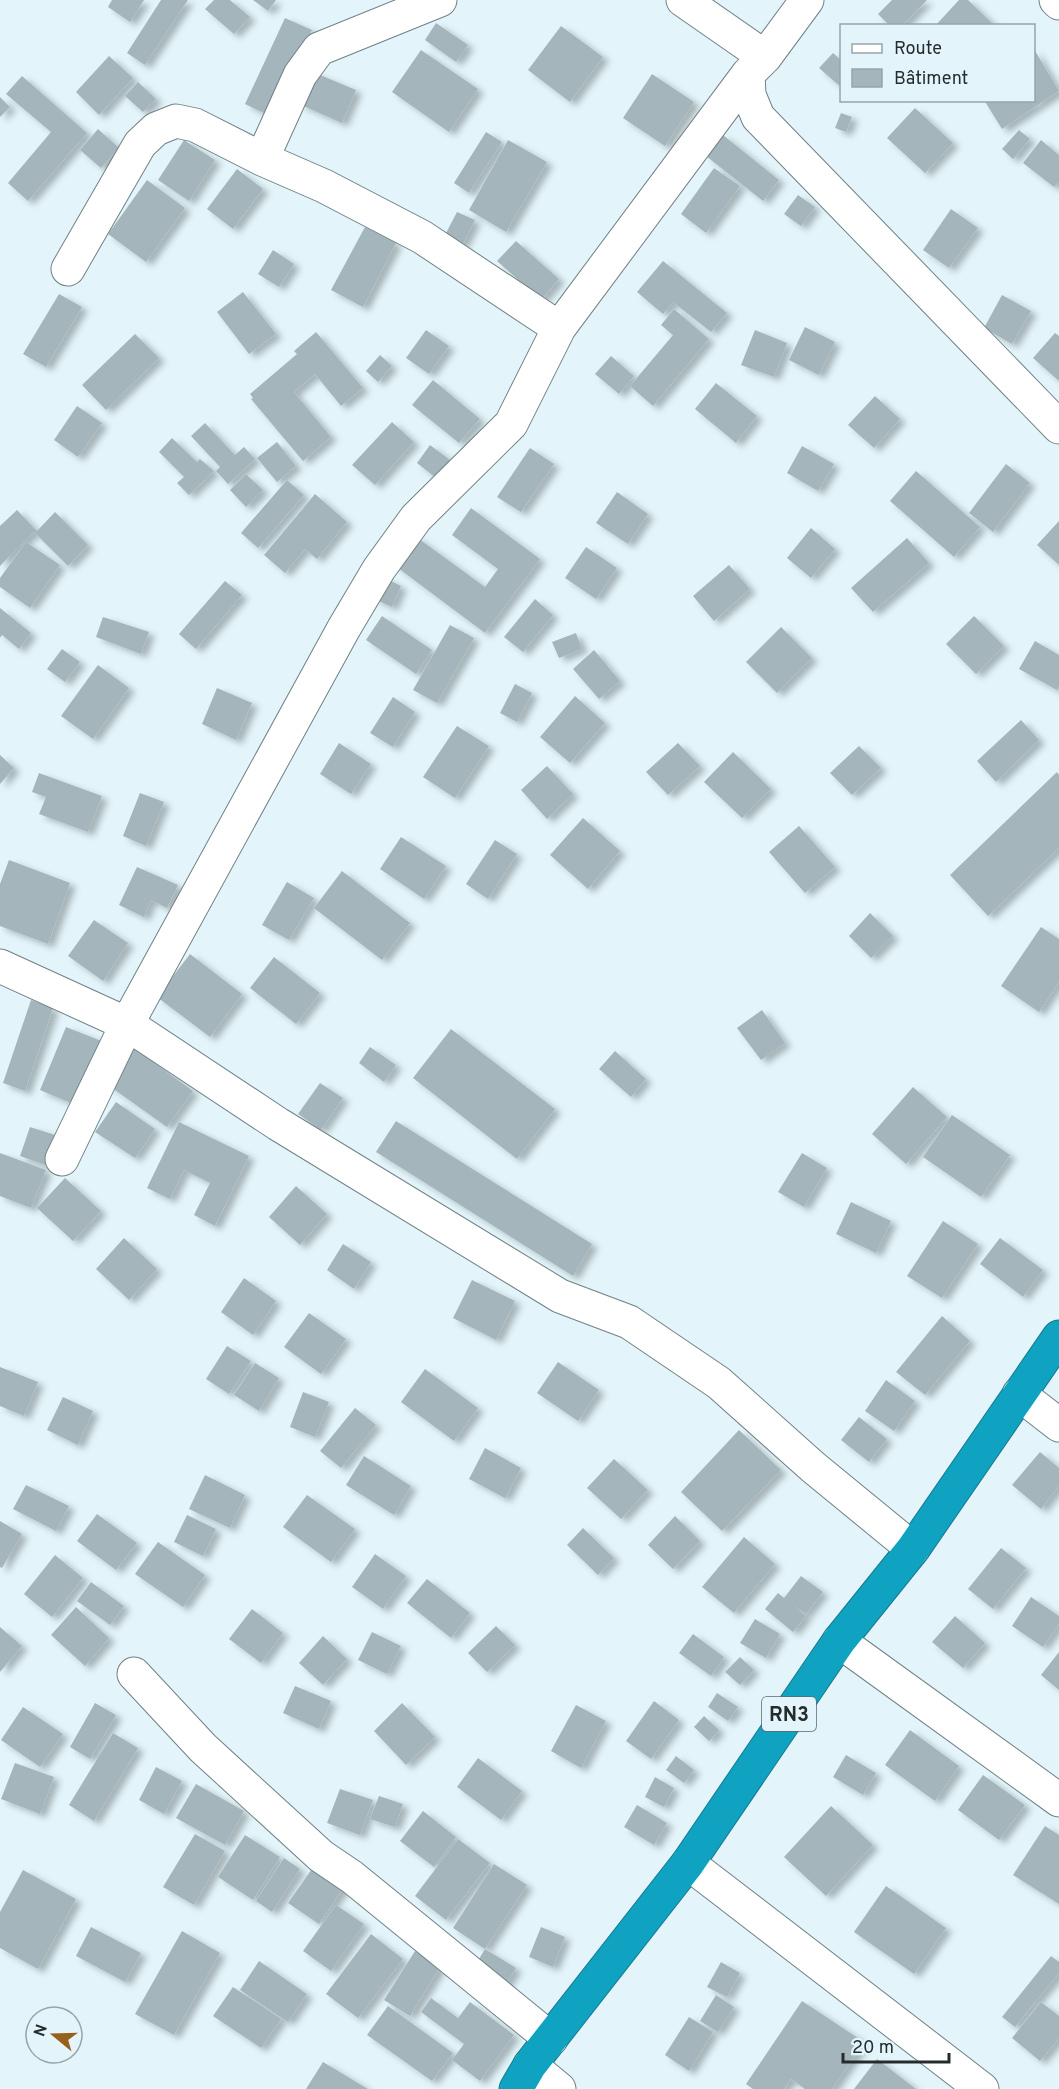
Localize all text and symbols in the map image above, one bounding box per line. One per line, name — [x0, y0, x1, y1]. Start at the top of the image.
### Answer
legend — [840, 24, 1035, 102]
text: Route — [894, 38, 942, 61]
text: Bâtiment — [894, 68, 968, 91]
road number: RN3 — [762, 1697, 816, 1731]
north arrow — [24, 2005, 84, 2065]
text: N — [30, 2022, 53, 2039]
scale bar — [843, 2026, 950, 2064]
text: 20 m — [852, 2037, 894, 2060]

